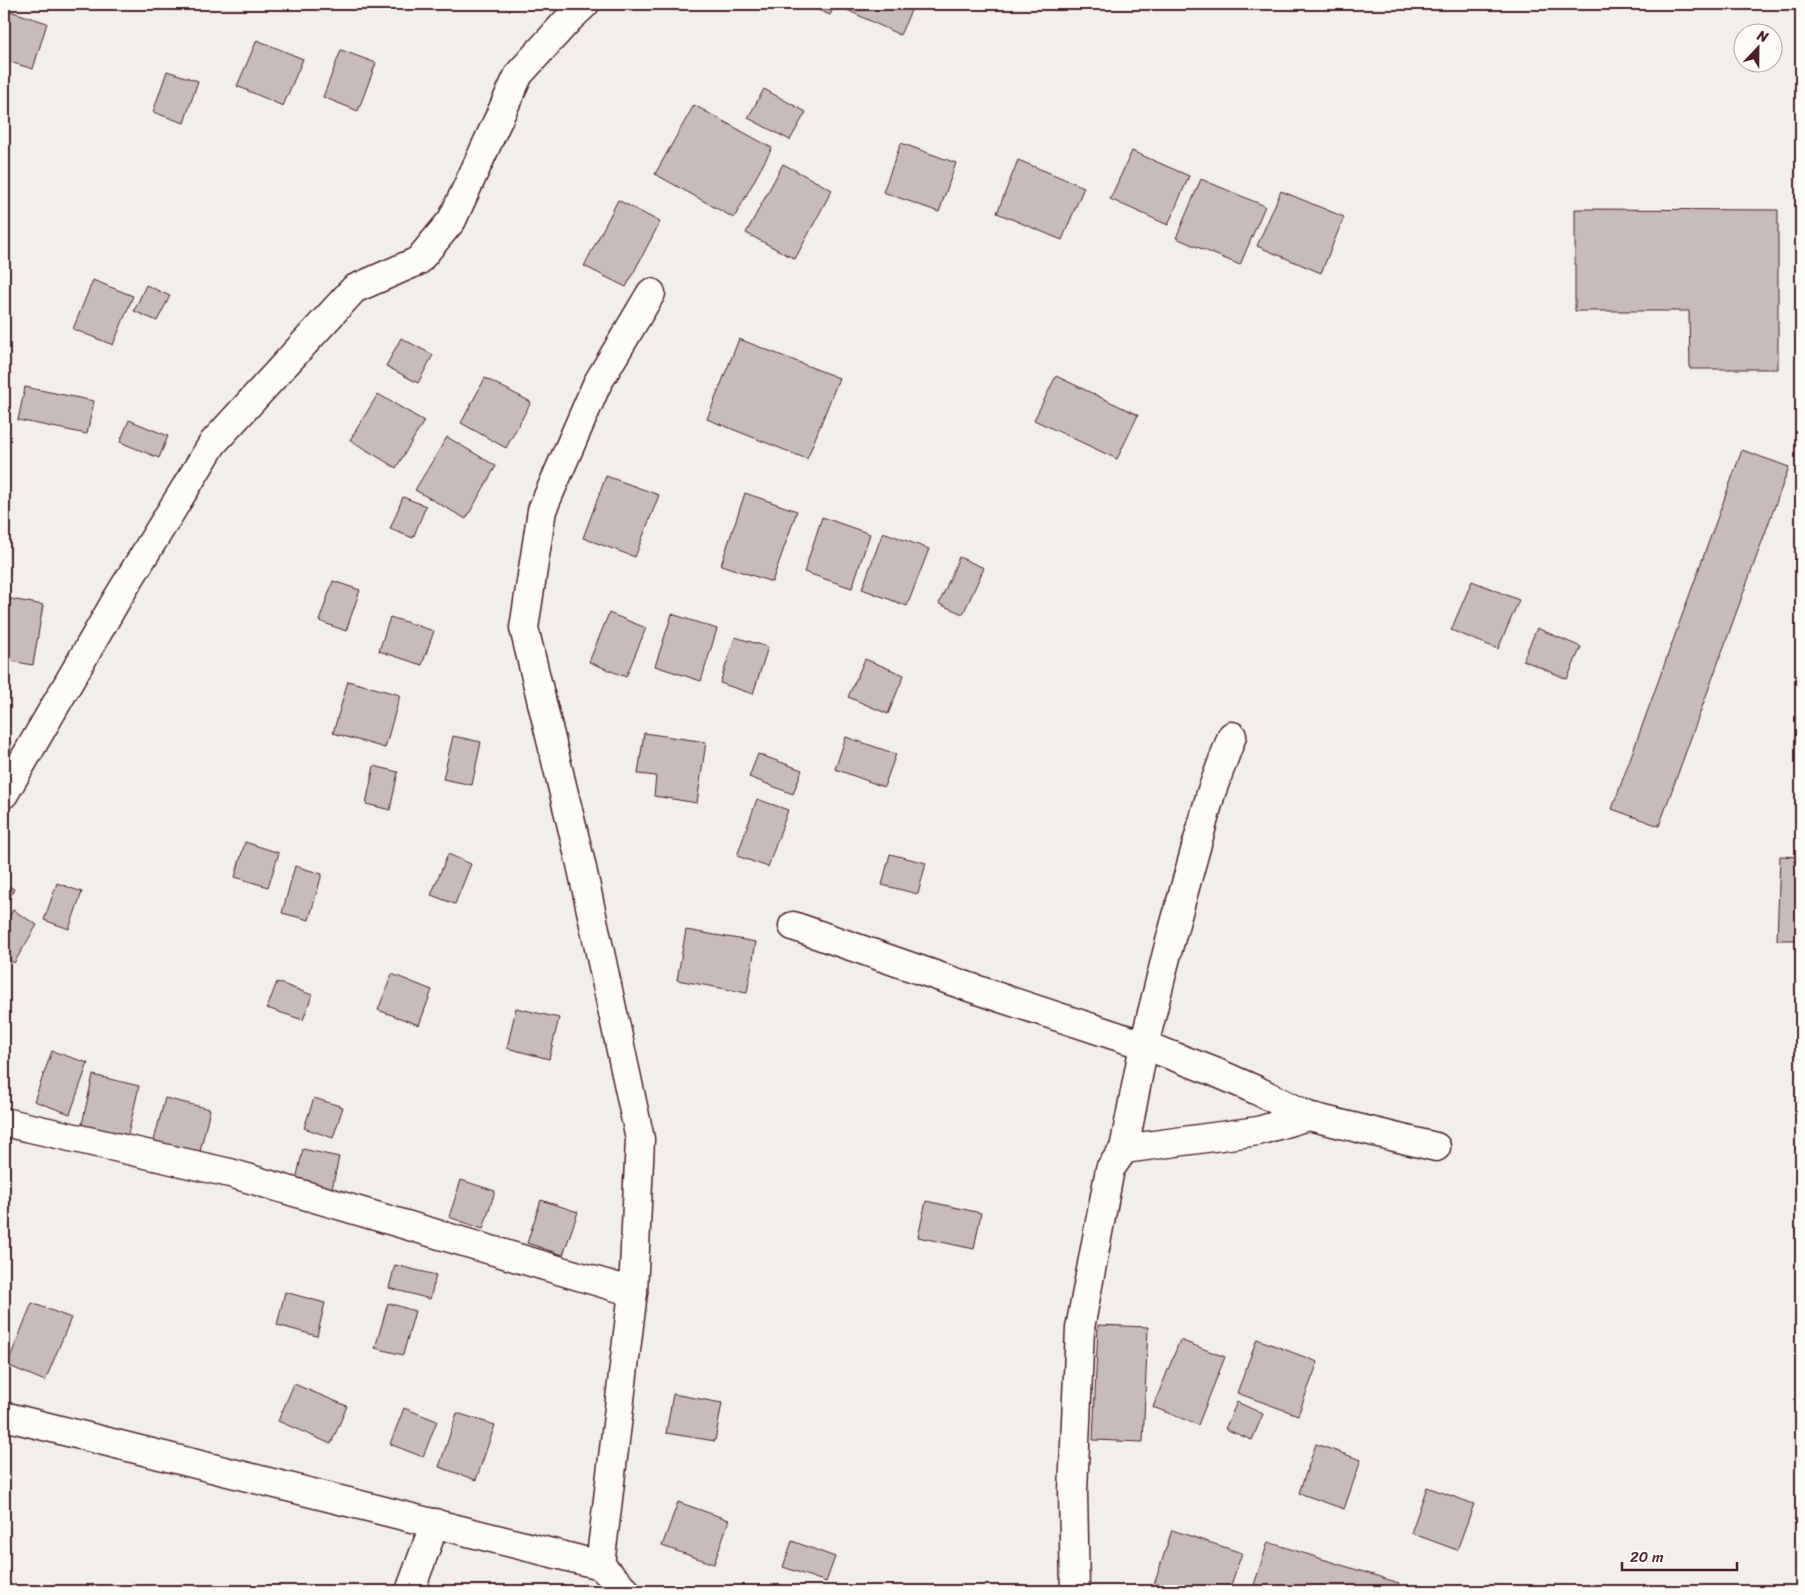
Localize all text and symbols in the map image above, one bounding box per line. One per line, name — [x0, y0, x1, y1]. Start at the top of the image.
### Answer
north arrow — [1732, 22, 1782, 72]
text: N — [1753, 23, 1772, 50]
scale bar — [1622, 1540, 1738, 1572]
text: 20 m — [1630, 1544, 1664, 1570]

